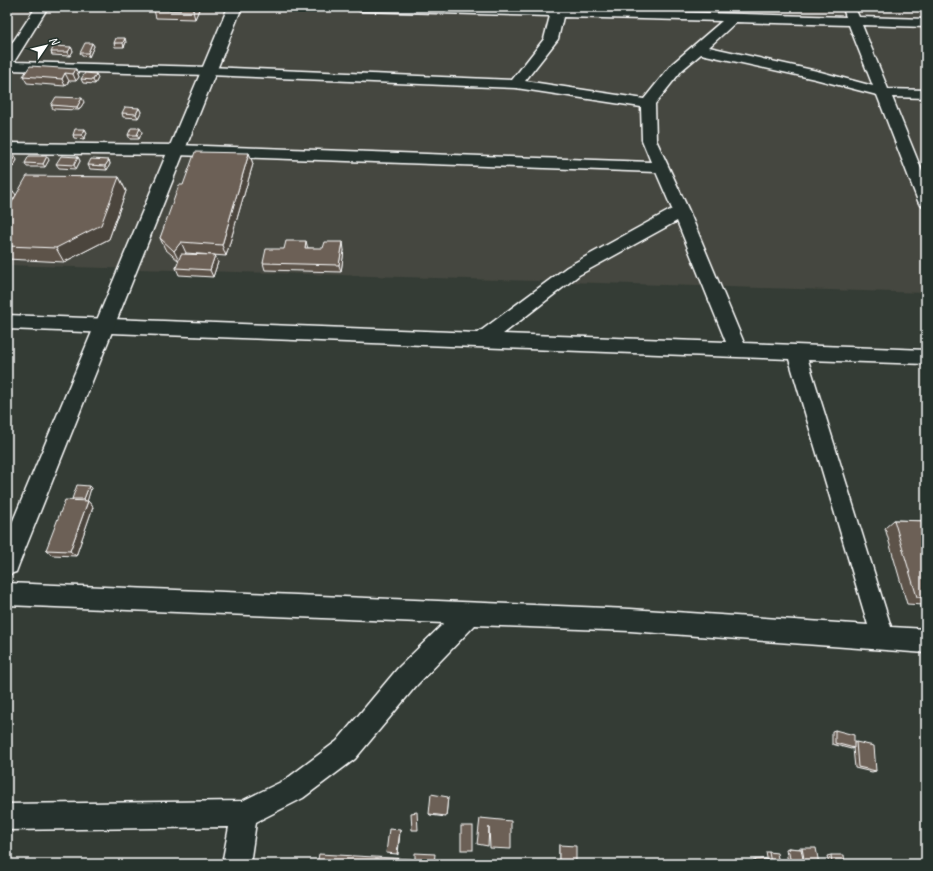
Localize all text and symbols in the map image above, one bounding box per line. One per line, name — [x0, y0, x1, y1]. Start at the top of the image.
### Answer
north arrow — [26, 26, 66, 66]
text: N — [47, 33, 63, 49]

